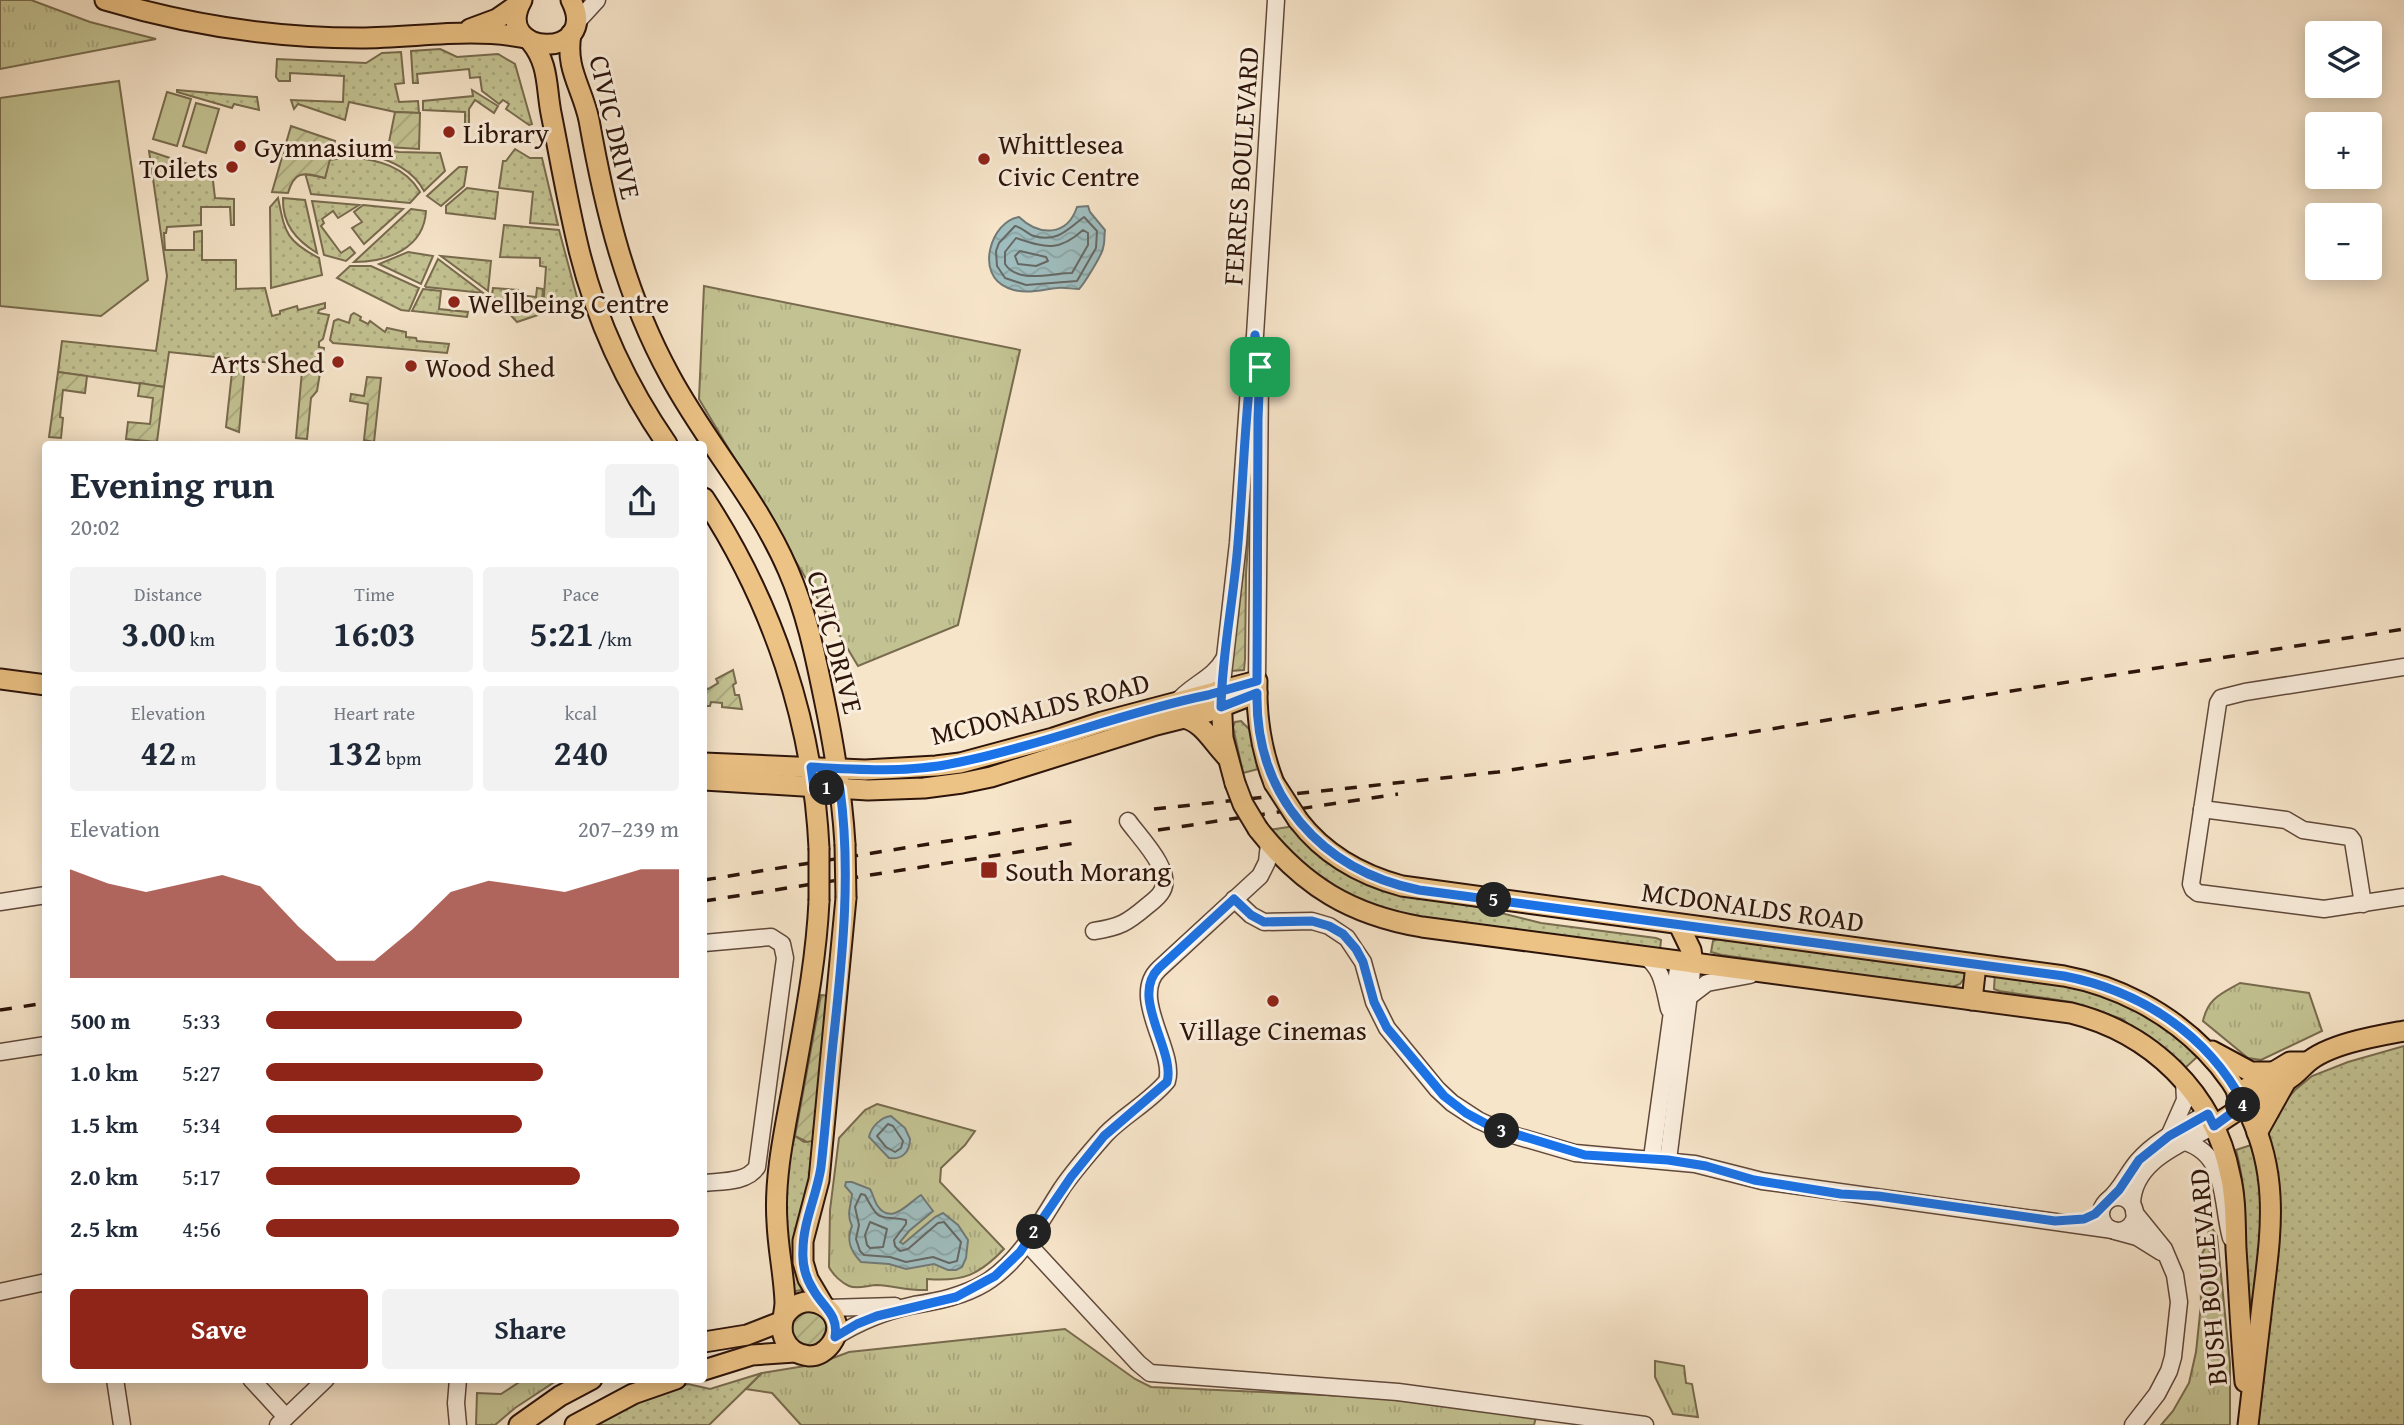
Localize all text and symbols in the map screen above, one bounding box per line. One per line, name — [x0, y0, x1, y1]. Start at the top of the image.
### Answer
map controls — [2305, 21, 2382, 280]
button: layers — [2305, 21, 2382, 98]
street label: FERRES BOULEVARD — [1211, 45, 1269, 287]
street label: CIVIC DRIVE — [580, 51, 652, 203]
place label: Library — [463, 112, 549, 153]
button: + — [2305, 112, 2382, 189]
place label: Whittlesea Civic Centre — [998, 123, 1140, 196]
marker: Library — [441, 124, 457, 140]
place label: Gymnasium — [254, 126, 393, 167]
marker: Gymnasium — [232, 138, 248, 154]
place label: Toilets — [139, 147, 218, 188]
marker: Whittlesea Civic Centre — [976, 151, 992, 167]
marker: Toilets — [224, 159, 240, 175]
button: − — [2305, 203, 2382, 280]
place label: Wellbeing Centre — [468, 282, 669, 323]
marker: Wellbeing Centre — [446, 294, 462, 310]
pin — [1230, 337, 1290, 397]
place label: Arts Shed — [211, 342, 324, 383]
place label: Wood Shed — [425, 346, 555, 387]
icon: arrive — [1241, 348, 1279, 386]
marker: Arts Shed — [330, 354, 346, 370]
marker: Wood Shed — [403, 358, 419, 374]
text: Evening run — [70, 456, 274, 512]
button: share — [605, 464, 679, 538]
text: 20:02 — [70, 510, 120, 543]
street label: CIVIC DRIVE — [797, 566, 875, 718]
text: Distance — [134, 580, 202, 608]
text: Time — [354, 580, 395, 608]
text: Pace — [563, 580, 599, 608]
text: 3.00 — [121, 608, 186, 659]
text: 16:03 — [333, 608, 416, 659]
text: 5:21 — [530, 608, 594, 659]
text: km — [186, 625, 215, 653]
text: /km — [594, 625, 632, 653]
street label: MCDONALDS ROAD — [926, 661, 1154, 755]
text: Elevation — [131, 699, 205, 727]
text: Heart rate — [334, 699, 415, 727]
text: kcal — [565, 699, 597, 727]
text: 42 — [140, 727, 176, 778]
text: 132 — [327, 727, 382, 778]
text: 240 — [554, 727, 608, 778]
text: m — [176, 744, 196, 772]
text: bpm — [382, 744, 422, 772]
pin: 1 — [810, 770, 844, 806]
text: 1 — [822, 773, 831, 801]
text: Elevation — [70, 812, 160, 845]
text: 207–239 m — [578, 812, 679, 845]
place label: South Morang — [1005, 850, 1171, 891]
marker: South Morang — [979, 860, 999, 880]
street label: MCDONALDS ROAD — [1639, 870, 1867, 942]
pin: 5 — [1476, 883, 1512, 918]
text: 5 — [1489, 885, 1498, 913]
marker: Village Cinemas — [1265, 993, 1281, 1009]
text: 500 m — [70, 1004, 131, 1037]
text: 5:33 — [182, 1004, 221, 1037]
place label: Village Cinemas — [1179, 1009, 1367, 1050]
text: 1.0 km — [70, 1056, 138, 1089]
text: 5:27 — [182, 1056, 221, 1089]
pin: 4 — [2226, 1088, 2260, 1122]
text: 4 — [2238, 1090, 2247, 1118]
text: 1.5 km — [70, 1108, 138, 1141]
text: 5:34 — [182, 1108, 221, 1141]
pin: 3 — [1484, 1114, 1520, 1148]
text: 3 — [1497, 1116, 1506, 1144]
text: 2.0 km — [70, 1160, 138, 1193]
text: 5:17 — [182, 1160, 221, 1193]
street label: BUSH BOULEVARD — [2177, 1167, 2237, 1387]
text: 2.5 km — [70, 1212, 138, 1245]
text: 4:56 — [182, 1212, 221, 1245]
pin: 2 — [1016, 1214, 1052, 1250]
text: 2 — [1029, 1217, 1038, 1245]
button: Save — [70, 1289, 368, 1369]
button: Share — [382, 1289, 679, 1369]

